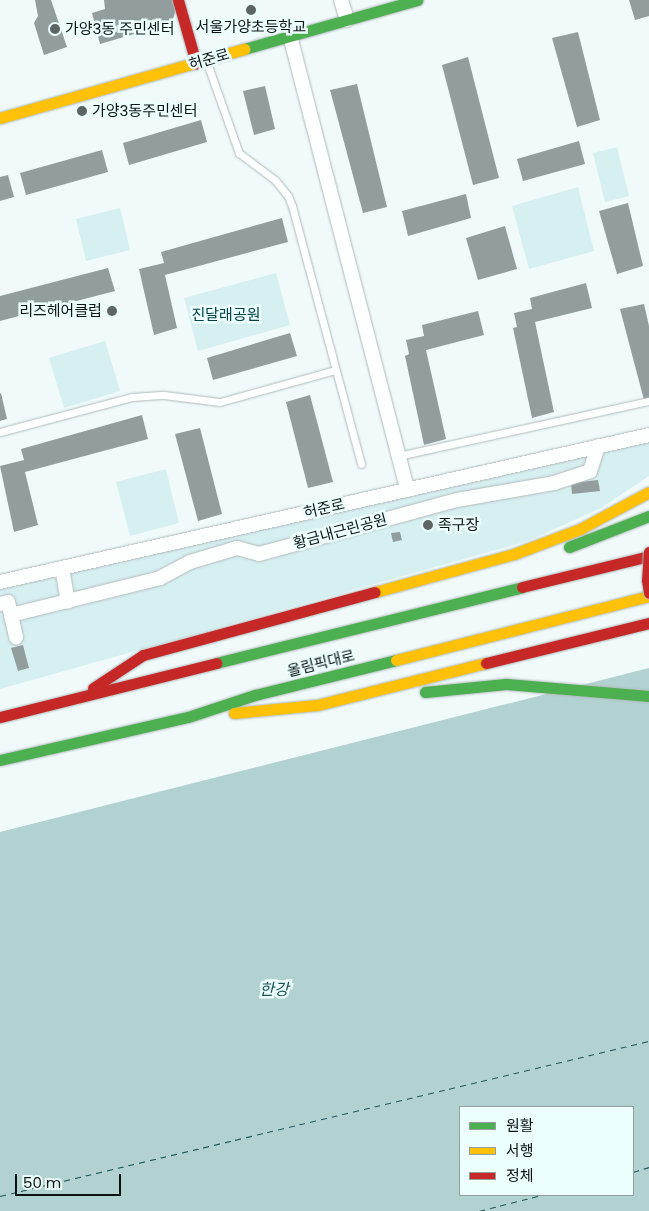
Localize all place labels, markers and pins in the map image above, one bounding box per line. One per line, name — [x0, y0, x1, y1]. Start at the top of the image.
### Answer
marker: 서울가양초등학교 — [245, 4, 257, 16]
place label: 서울가양초등학교 — [196, 18, 306, 36]
place label: 가양3동 주민센터 — [65, 20, 174, 38]
marker: 가양3동 주민센터 — [49, 23, 61, 35]
place label: 가양3동주민센터 — [92, 102, 197, 120]
marker: 가양3동주민센터 — [76, 105, 88, 117]
place label: 리즈헤어클럽 — [19, 302, 102, 320]
marker: 리즈헤어클럽 — [106, 305, 118, 317]
place label: 족구장 — [438, 516, 479, 534]
marker: 족구장 — [422, 519, 434, 531]

